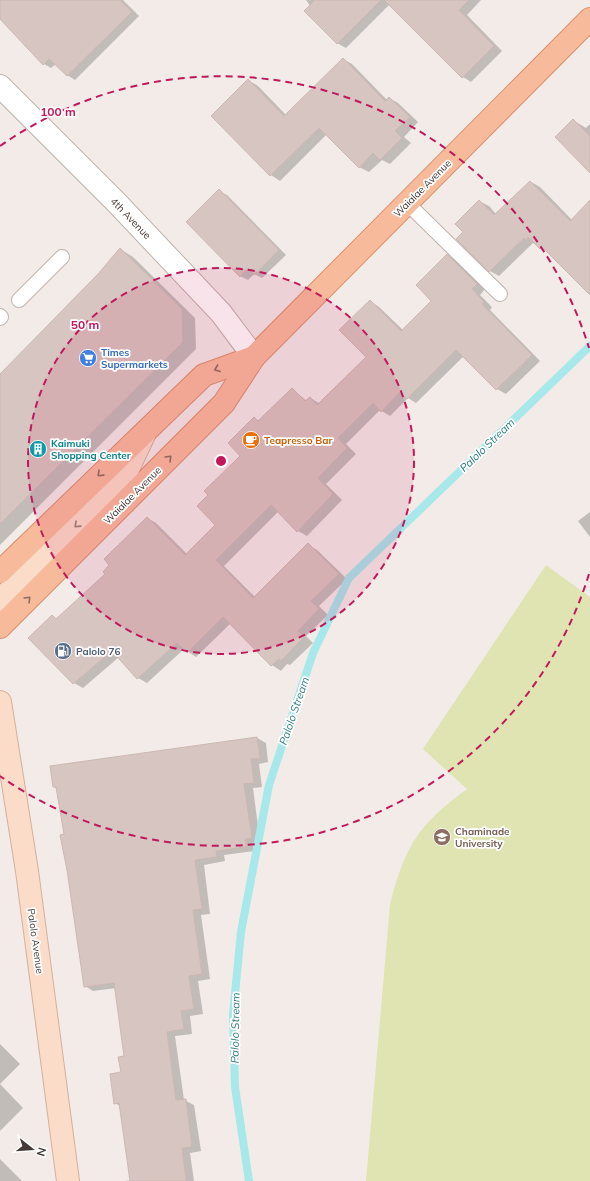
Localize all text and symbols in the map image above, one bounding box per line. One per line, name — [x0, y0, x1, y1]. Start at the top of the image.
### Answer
text: 100 m — [40, 104, 76, 119]
street label: Waialae Avenue — [391, 157, 454, 220]
street label: 4th Avenue — [108, 195, 154, 242]
text: 50 m — [71, 317, 99, 332]
place label: Times Supermarkets — [101, 346, 168, 371]
supermarket icon: Times Supermarkets — [78, 348, 98, 368]
one-way arrow — [214, 364, 221, 373]
water label: Palolo Stream — [457, 415, 518, 475]
cafe icon: Teapresso Bar — [241, 430, 261, 450]
place label: Teapresso Bar — [264, 434, 332, 447]
place label: Kaimuki Shopping Center — [51, 437, 131, 462]
building icon: Kaimuki Shopping Center — [28, 439, 48, 459]
centre of rings — [214, 454, 228, 468]
one-way arrow — [164, 455, 172, 463]
street label: Waialae Avenue — [101, 464, 164, 527]
one-way arrow — [97, 469, 105, 477]
one-way arrow — [74, 520, 82, 528]
one-way arrow — [23, 596, 31, 604]
fuel station icon: Palolo 76 — [53, 641, 73, 661]
place label: Palolo 76 — [76, 645, 120, 658]
water label: Palolo Stream — [276, 675, 312, 747]
place label: Chaminade University — [455, 825, 510, 850]
school or university icon: Chaminade University — [432, 827, 452, 847]
street label: Palolo Avenue — [24, 908, 47, 975]
water label: Palolo Stream — [227, 992, 243, 1064]
north arrow — [12, 1129, 52, 1169]
text: N — [34, 1146, 49, 1158]

